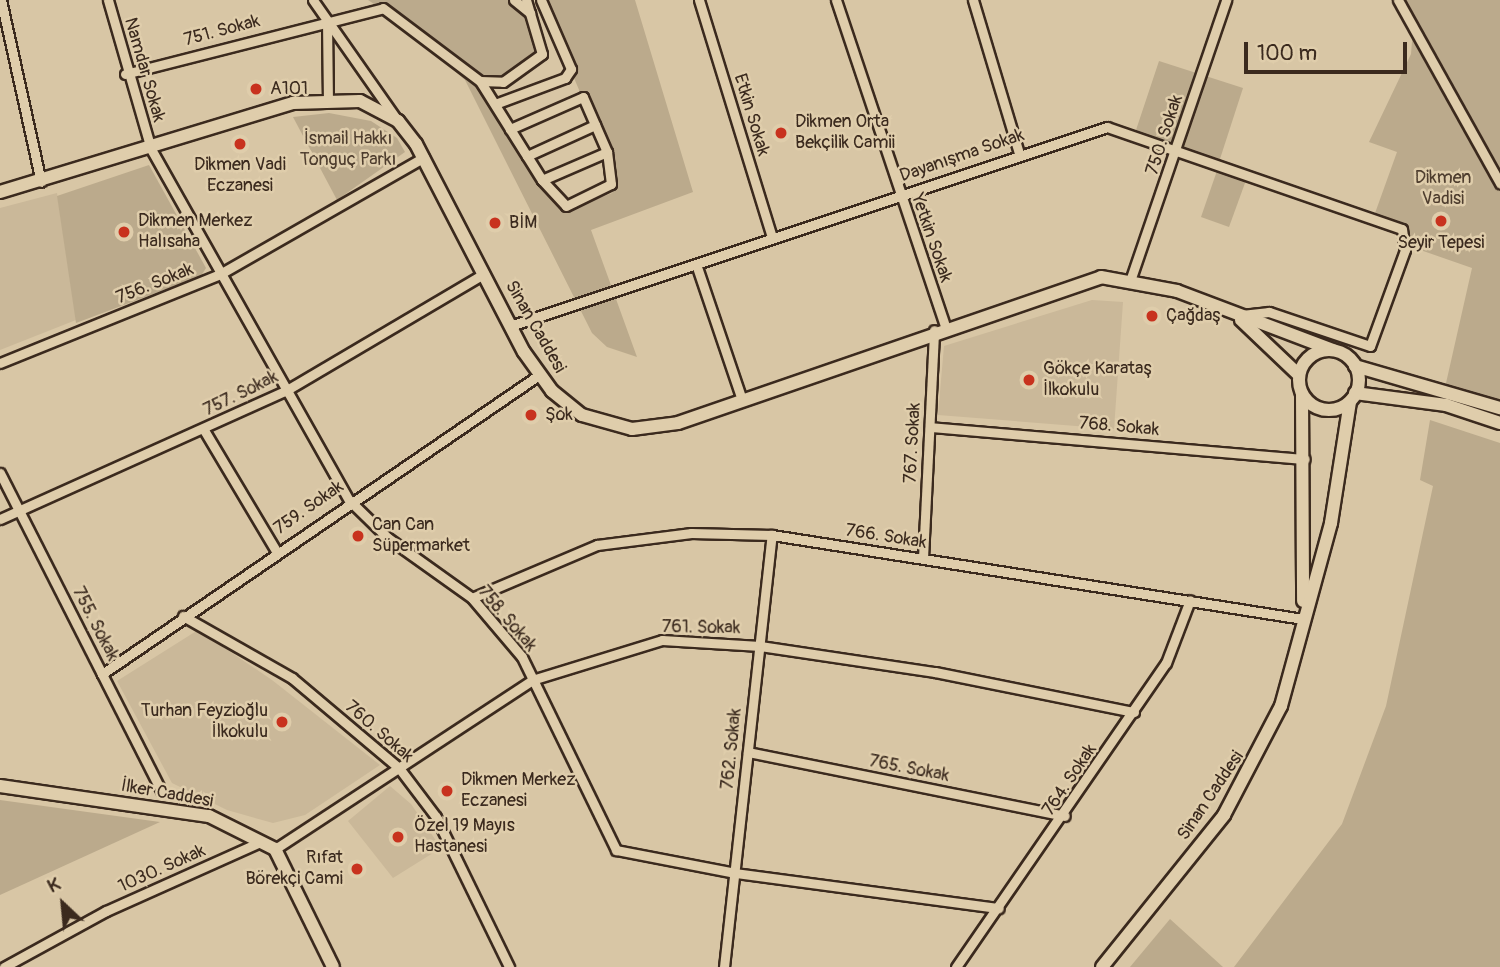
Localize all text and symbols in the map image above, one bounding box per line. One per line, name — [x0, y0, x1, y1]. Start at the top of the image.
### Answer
street label: 751. Sokak — [182, 11, 262, 51]
street label: Namdar Sokak — [119, 15, 169, 125]
scale bar — [1248, 28, 1411, 72]
text: 100 m — [1257, 40, 1317, 67]
street label: Etkin Sokak — [728, 71, 774, 159]
place label: A101 — [270, 78, 308, 100]
marker: A101 — [248, 81, 264, 97]
street label: 750. Sokak — [1142, 92, 1188, 178]
place label: Dikmen Orta Bekçilik Camii — [795, 112, 895, 154]
marker: Dikmen Orta Bekçilik Camii — [773, 125, 789, 141]
street label: Dayanışma Sokak — [897, 125, 1027, 187]
park label: İsmail Hakkı Tonguç Parkı — [300, 129, 396, 172]
marker: Dikmen Vadi Eczanesi — [232, 136, 248, 152]
place label: Dikmen Vadi Eczanesi — [194, 155, 286, 198]
park label: Dikmen Vadisi — [1415, 168, 1471, 210]
street label: Yetkin Sokak — [906, 191, 956, 285]
place label: Dikmen Merkez Halısaha — [138, 211, 253, 254]
place label: BİM — [509, 212, 537, 234]
marker: Seyir Tepesi — [1433, 213, 1449, 229]
marker: BİM — [487, 215, 503, 231]
marker: Dikmen Merkez Halısaha — [116, 224, 132, 240]
place label: Seyir Tepesi — [1398, 232, 1484, 254]
street label: 756. Sokak — [113, 259, 197, 309]
street label: Sinan Caddesi — [500, 277, 570, 377]
place label: Çağdaş — [1166, 305, 1220, 327]
marker: Çağdaş — [1144, 308, 1160, 324]
place label: Gökçe Karataş İlkokulu — [1043, 359, 1152, 402]
street label: 757. Sokak — [200, 367, 282, 421]
marker: Gökçe Karataş İlkokulu — [1021, 372, 1037, 388]
street label: 767. Sokak — [900, 402, 926, 484]
place label: Şok — [545, 404, 573, 426]
marker: Şok — [523, 407, 539, 423]
street label: 768. Sokak — [1078, 413, 1160, 441]
street label: 759. Sokak — [270, 476, 348, 540]
place label: Can Can Süpermarket — [372, 515, 470, 558]
street label: 766. Sokak — [844, 520, 928, 554]
marker: Can Can Süpermarket — [350, 528, 366, 544]
street label: 758. Sokak — [473, 582, 541, 656]
street label: 755. Sokak — [67, 583, 123, 665]
street label: 761. Sokak — [662, 617, 740, 639]
street label: 760. Sokak — [340, 696, 418, 768]
place label: Turhan Feyzioğlu İlkokulu — [141, 701, 268, 744]
street label: 762. Sokak — [717, 707, 747, 791]
marker: Turhan Feyzioğlu İlkokulu — [274, 714, 290, 730]
street label: 764. Sokak — [1038, 740, 1102, 820]
street label: Sinan Caddesi — [1173, 747, 1249, 845]
street label: 765. Sokak — [867, 751, 951, 787]
place label: Dikmen Merkez Eczanesi — [461, 770, 576, 812]
street label: İlker Caddesi — [119, 775, 215, 813]
marker: Dikmen Merkez Eczanesi — [439, 783, 455, 799]
place label: Özel 19 Mayıs Hastanesi — [414, 816, 515, 858]
marker: Özel 19 Mayıs Hastanesi — [388, 827, 408, 847]
street label: 1030. Sokak — [115, 840, 209, 898]
place label: Rıfat Börekçi Cami — [245, 848, 343, 890]
marker: Rıfat Börekçi Cami — [349, 861, 365, 877]
north arrow — [28, 869, 98, 939]
text: K — [43, 872, 64, 898]

